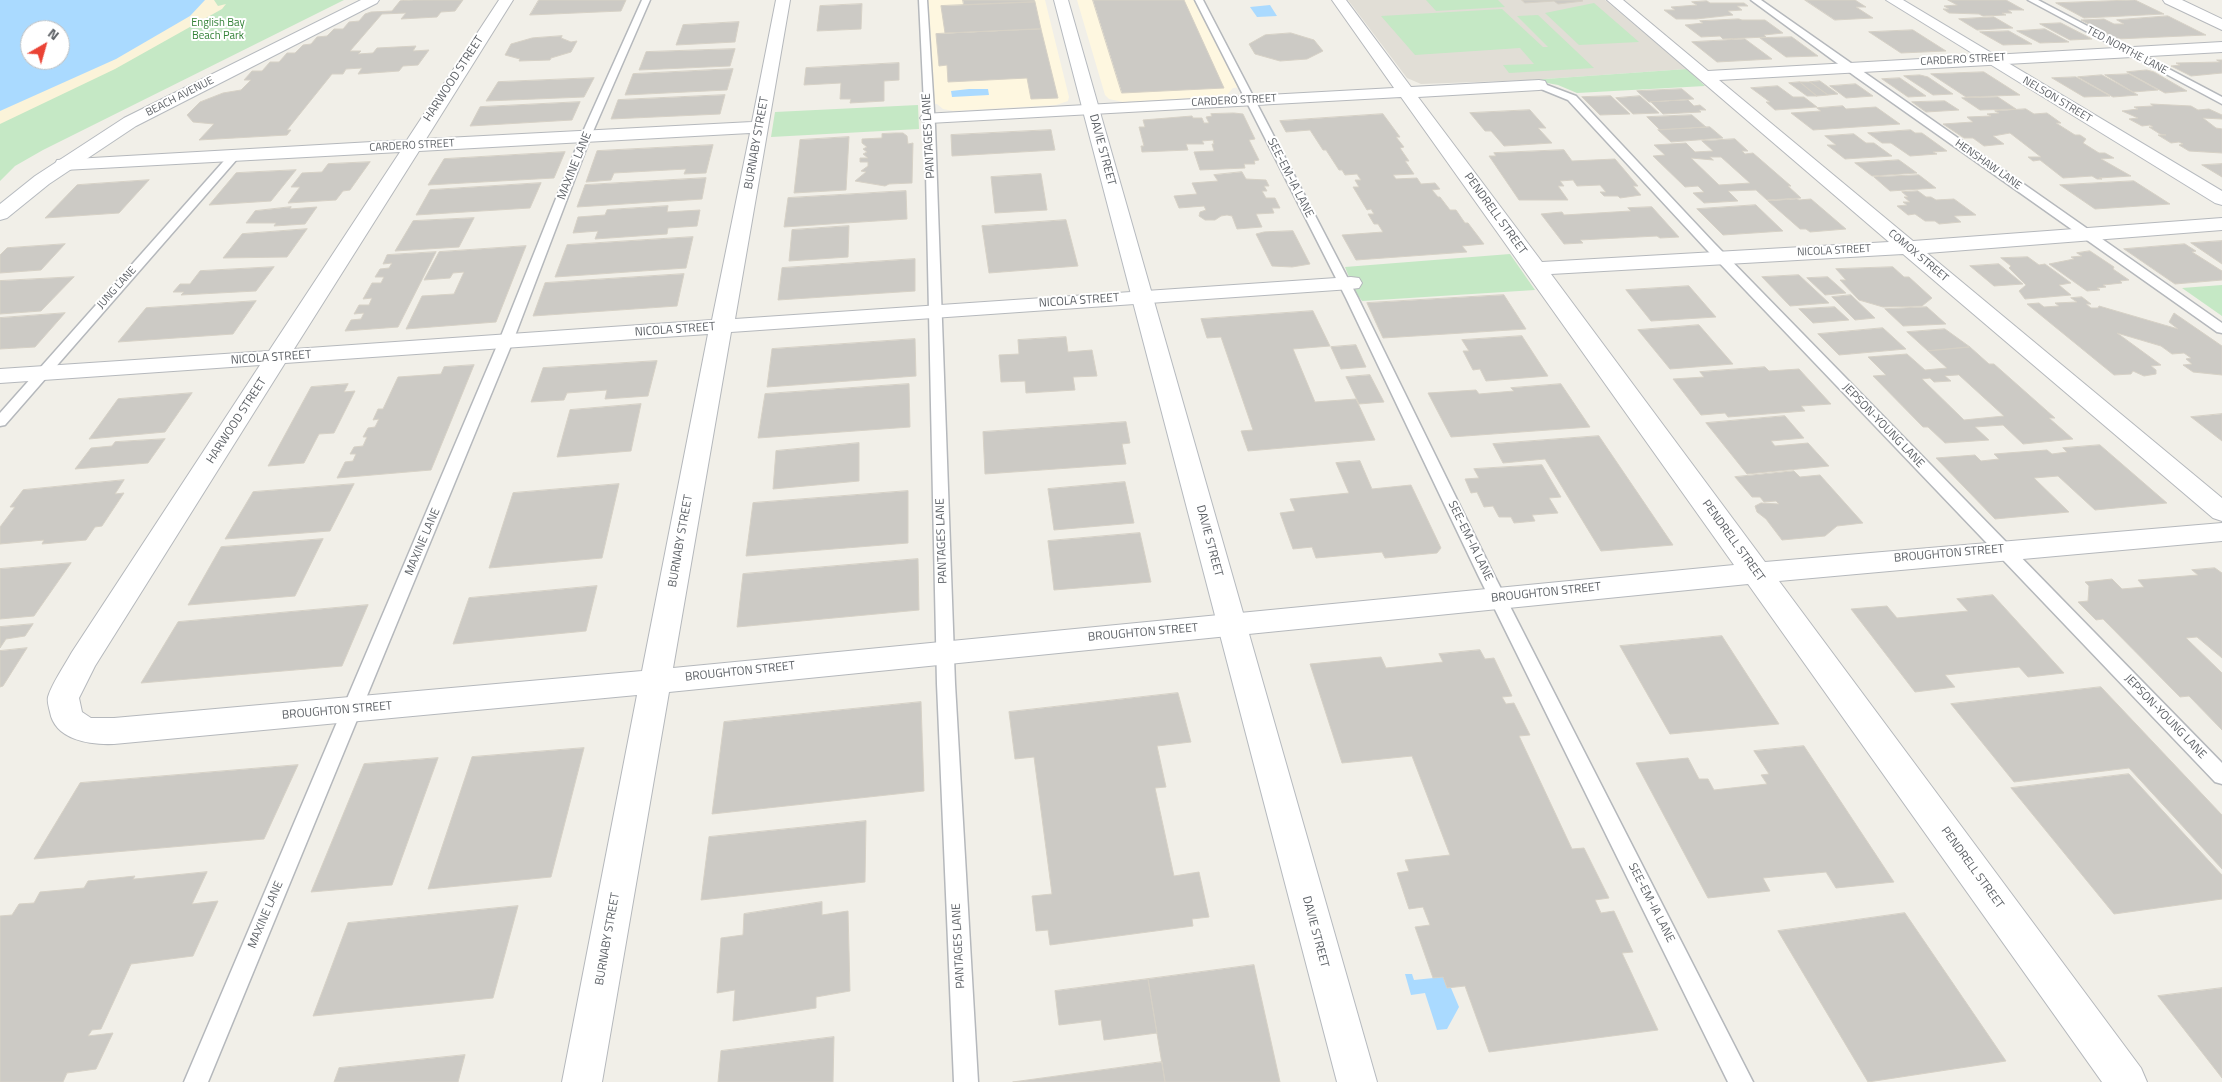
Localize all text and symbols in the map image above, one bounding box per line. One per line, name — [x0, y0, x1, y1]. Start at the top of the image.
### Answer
park label: English Bay Beach Park — [191, 16, 245, 42]
north arrow — [20, 20, 70, 70]
text: N — [44, 22, 64, 45]
street label: TED NORTHE LANE — [2084, 24, 2170, 78]
street label: HARWOOD STREET — [421, 33, 487, 125]
street label: CARDERO STREET — [1920, 51, 2006, 69]
street label: BEACH AVENUE — [144, 74, 216, 120]
street label: NELSON STREET — [2020, 74, 2094, 126]
street label: CARDERO STREET — [1191, 92, 1277, 110]
street label: PANTAGES LANE — [920, 93, 938, 179]
street label: BURNABY STREET — [742, 96, 772, 190]
street label: DAVIE STREET — [1086, 113, 1118, 187]
street label: MAXINE LANE — [555, 130, 595, 202]
street label: SEE-EM-IA LANE — [1264, 136, 1316, 220]
street label: CARDERO STREET — [369, 137, 455, 155]
street label: HENSHAW LANE — [1952, 137, 2024, 193]
street label: PENDRELL STREET — [1461, 170, 1529, 258]
street label: COMOX STREET — [1885, 227, 1951, 285]
street label: NICOLA STREET — [1797, 242, 1871, 260]
street label: JUNG LANE — [95, 264, 139, 312]
street label: NICOLA STREET — [1038, 291, 1120, 311]
street label: NICOLA STREET — [634, 320, 716, 340]
street label: NICOLA STREET — [230, 348, 312, 368]
street label: HARWOOD STREET — [204, 375, 270, 467]
street label: JEPSON-YOUNG LANE — [1839, 381, 1927, 471]
street label: BURNABY STREET — [666, 494, 696, 588]
street label: PENDRELL STREET — [1699, 497, 1767, 585]
street label: PANTAGES LANE — [933, 498, 951, 584]
street label: SEE-EM-IA LANE — [1444, 499, 1496, 583]
street label: DAVIE STREET — [1193, 504, 1225, 578]
street label: MAXINE LANE — [402, 506, 444, 578]
street label: BROUGHTON STREET — [1893, 542, 2005, 566]
street label: BROUGHTON STREET — [1490, 580, 1602, 606]
street label: BROUGHTON STREET — [1087, 621, 1199, 645]
street label: BROUGHTON STREET — [684, 659, 796, 685]
street label: JEPSON-YOUNG LANE — [2121, 672, 2209, 762]
street label: BROUGHTON STREET — [281, 699, 393, 723]
street label: PENDRELL STREET — [1938, 824, 2006, 912]
street label: SEE-EM-IA LANE — [1625, 861, 1677, 945]
street label: MAXINE LANE — [245, 879, 287, 951]
street label: BURNABY STREET — [593, 892, 623, 986]
street label: DAVIE STREET — [1299, 895, 1331, 969]
street label: PANTAGES LANE — [950, 903, 968, 989]

